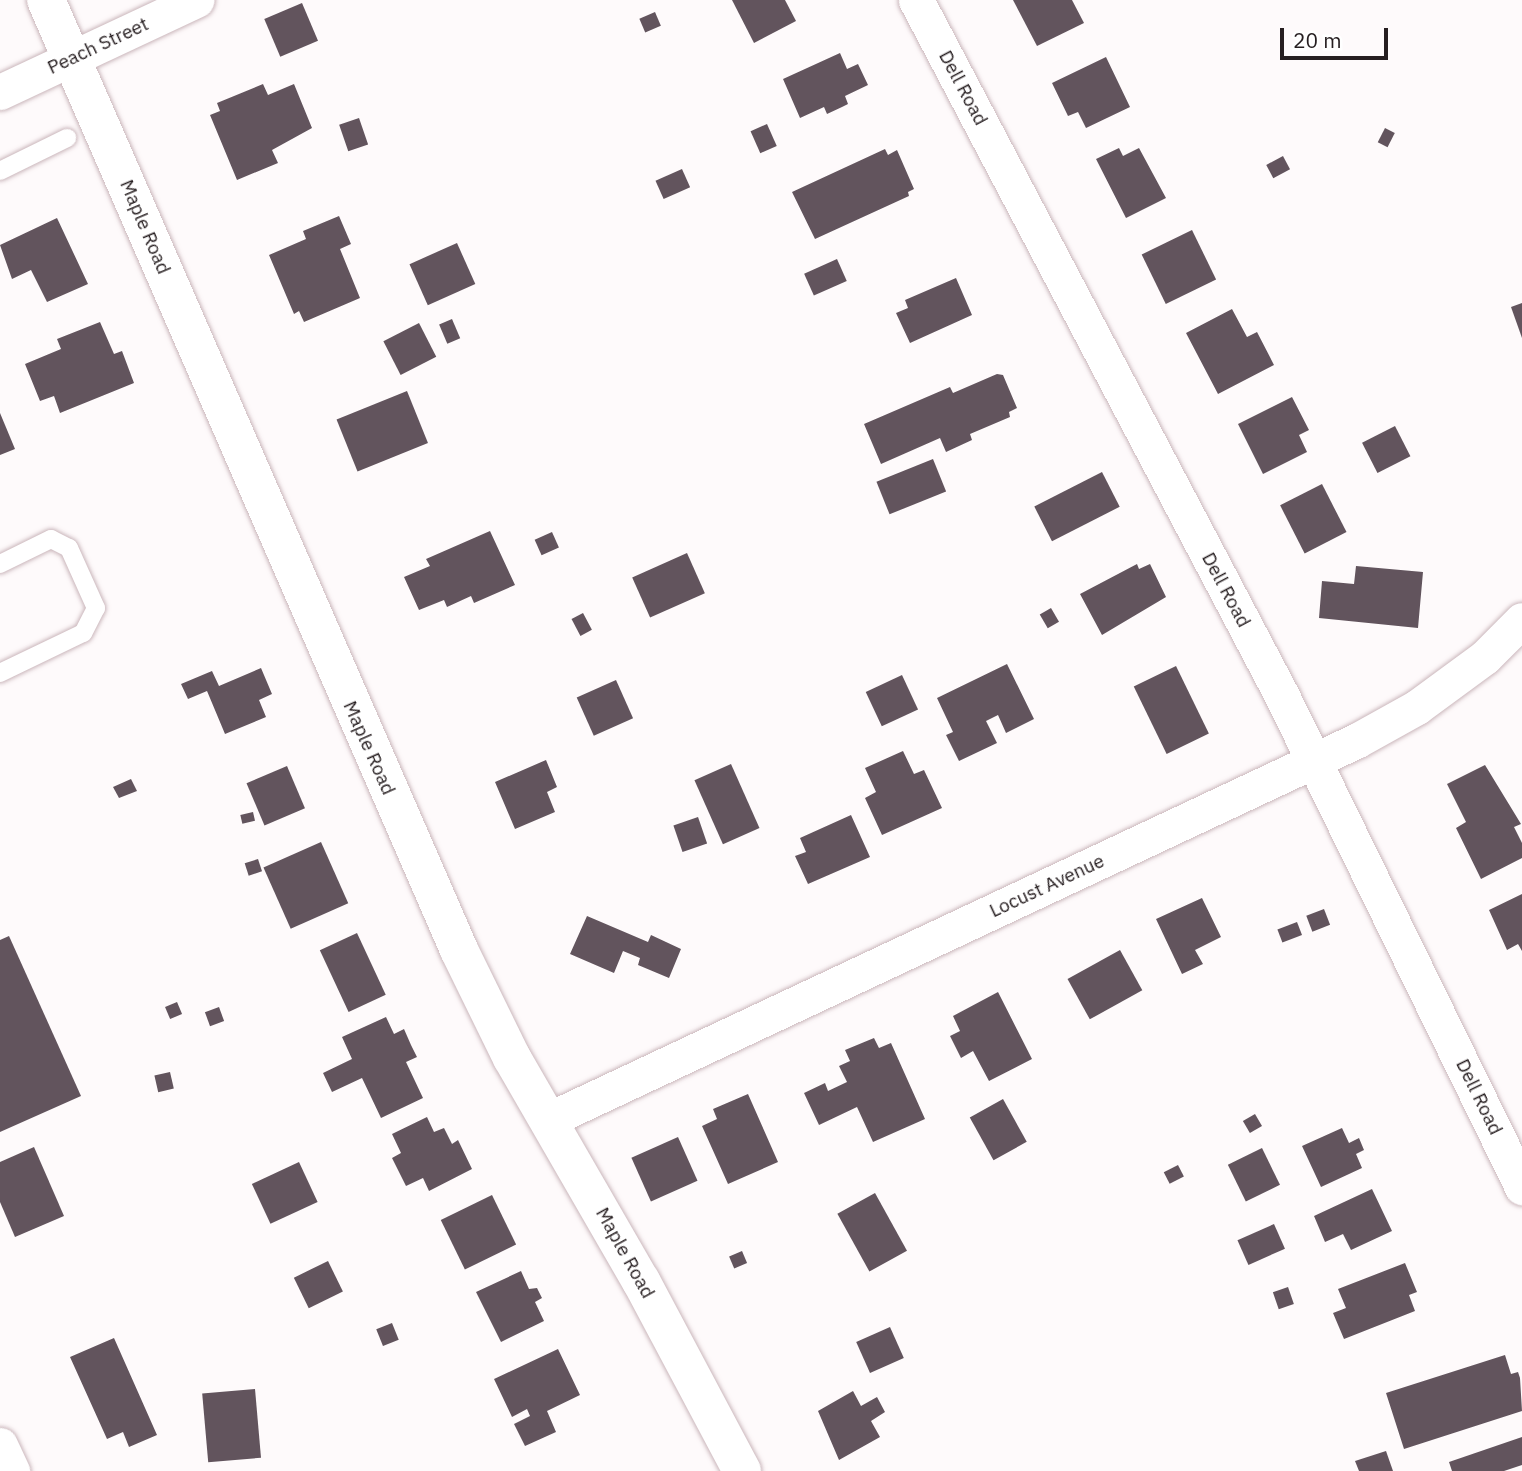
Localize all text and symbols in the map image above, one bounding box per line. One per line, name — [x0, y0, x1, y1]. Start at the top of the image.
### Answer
street label: Peach Street — [44, 13, 152, 79]
scale bar — [1284, 14, 1392, 58]
text: 20 m — [1293, 26, 1342, 54]
street label: Dell Road — [934, 47, 992, 129]
street label: Maple Road — [115, 176, 175, 278]
street label: Dell Road — [1197, 549, 1255, 631]
street label: Maple Road — [338, 698, 400, 798]
street label: Locust Avenue — [986, 849, 1108, 923]
street label: Dell Road — [1451, 1055, 1507, 1139]
street label: Maple Road — [591, 1204, 659, 1302]

